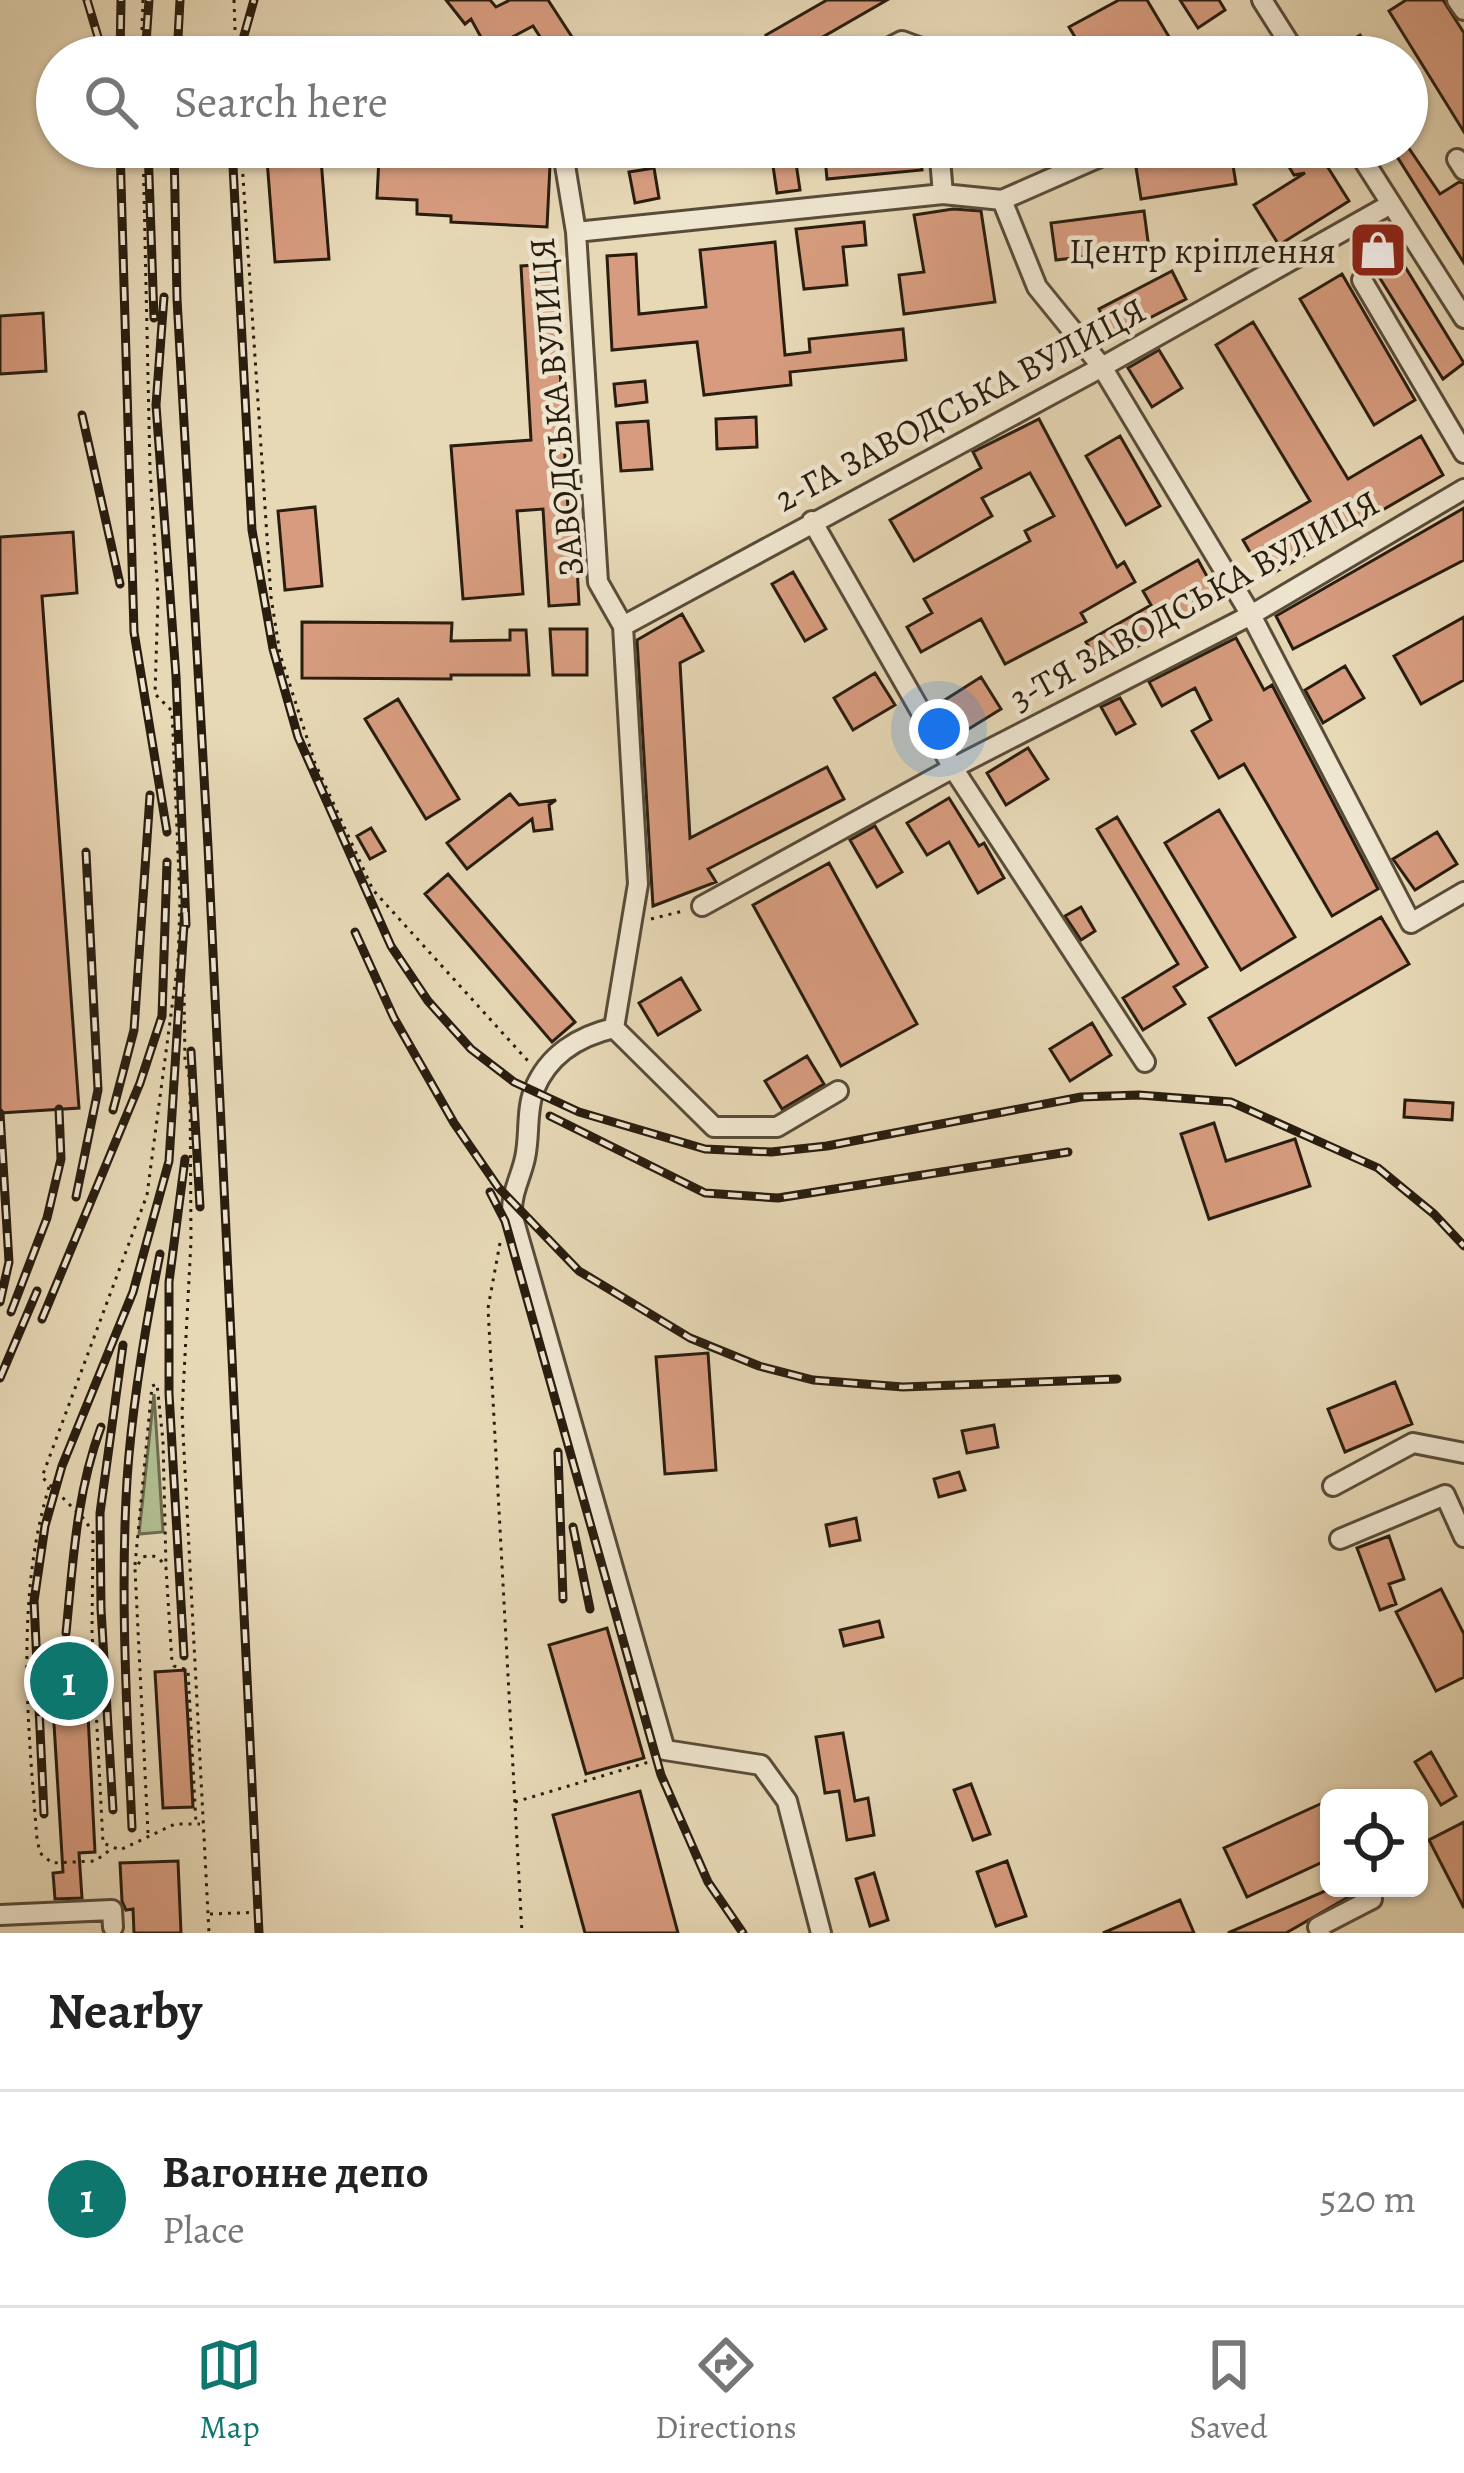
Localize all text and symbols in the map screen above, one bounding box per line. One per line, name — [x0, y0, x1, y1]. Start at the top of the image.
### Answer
search box — [36, 36, 1428, 168]
icon: search — [78, 69, 144, 135]
text: Search here — [174, 71, 388, 133]
shop icon: Центр кріплення — [1347, 219, 1409, 281]
place label: Центр кріплення — [1069, 226, 1336, 275]
street label: ЗАВОДСЬКА ВУЛИЦЯ — [517, 235, 595, 579]
street label: 2-ГА ЗАВОДСЬКА ВУЛИЦЯ — [766, 285, 1154, 523]
street label: 3-ТЯ ЗАВОДСЬКА ВУЛИЦЯ — [1001, 478, 1387, 722]
your location — [909, 699, 969, 759]
pin: 1 — [30, 1636, 108, 1726]
map controls — [1320, 1789, 1428, 1897]
button: locate — [1320, 1789, 1428, 1897]
text: Nearby — [48, 1976, 202, 2046]
text: Вагонне депо — [162, 2141, 428, 2203]
text: 1 — [80, 2172, 94, 2225]
text: 520 m — [1320, 2172, 1416, 2225]
text: Place — [162, 2203, 245, 2256]
tab: Map — [196, 2332, 262, 2449]
tab: Directions — [655, 2332, 797, 2449]
tab: Saved — [1189, 2332, 1268, 2449]

